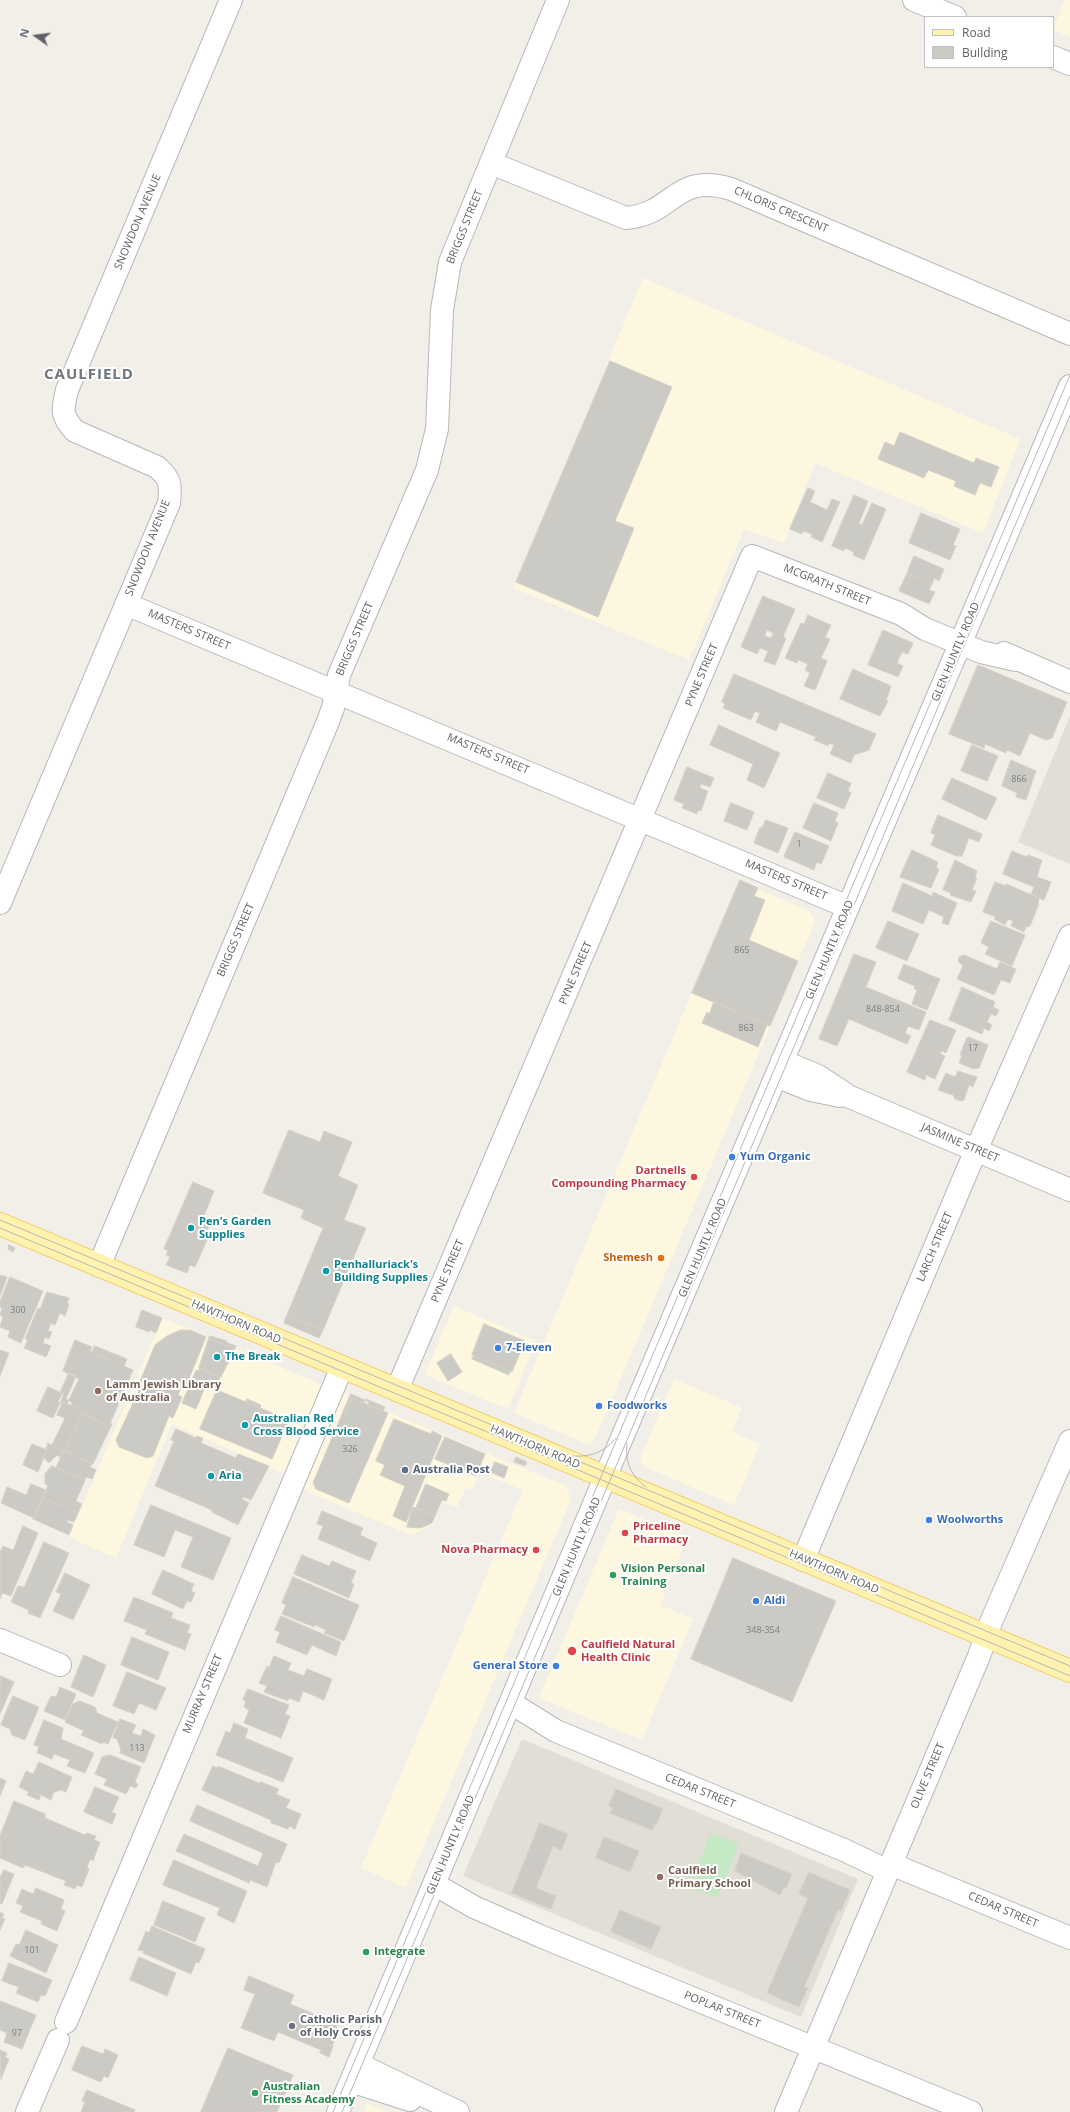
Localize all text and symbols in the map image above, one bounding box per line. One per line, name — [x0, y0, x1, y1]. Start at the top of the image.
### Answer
north arrow — [16, 16, 56, 56]
legend — [924, 16, 1054, 68]
text: Road — [962, 24, 991, 41]
text: N — [16, 27, 32, 39]
text: Building — [962, 44, 1007, 61]
street label: SNOWDON AVENUE — [112, 172, 164, 272]
street label: CHLORIS CRESCENT — [732, 184, 830, 236]
street label: BRIGGS STREET — [444, 188, 486, 266]
district label: CAULFIELD — [44, 366, 134, 384]
street label: SNOWDON AVENUE — [123, 498, 173, 598]
street label: MCGRATH STREET — [782, 562, 872, 608]
street label: BRIGGS STREET — [333, 600, 377, 678]
street label: GLEN HUNTLY ROAD — [929, 600, 983, 704]
street label: MASTERS STREET — [146, 607, 232, 653]
street label: PYNE STREET — [683, 642, 721, 708]
street label: MASTERS STREET — [445, 731, 531, 777]
house number: 866 — [1011, 774, 1027, 784]
house number: 1 — [796, 839, 802, 849]
street label: MASTERS STREET — [743, 857, 829, 903]
street label: GLEN HUNTLY ROAD — [803, 898, 857, 1002]
street label: BRIGGS STREET — [214, 901, 258, 979]
street label: PYNE STREET — [557, 940, 595, 1006]
house number: 865 — [734, 945, 750, 955]
house number: 848-854 — [866, 1004, 900, 1014]
house number: 863 — [738, 1023, 754, 1033]
house number: 17 — [968, 1043, 978, 1053]
street label: JASMINE STREET — [919, 1121, 1001, 1165]
place label: Yum Organic — [740, 1150, 811, 1164]
marker: Yum Organic — [727, 1152, 737, 1162]
place label: Dartnells Compounding Pharmacy — [551, 1164, 686, 1190]
marker: Dartnells Compounding Pharmacy — [689, 1172, 699, 1182]
street label: GLEN HUNTLY ROAD — [676, 1196, 730, 1300]
street label: LARCH STREET — [914, 1210, 956, 1284]
place label: Pen's Garden Supplies — [199, 1215, 271, 1241]
marker: Pen's Garden Supplies — [186, 1223, 196, 1233]
street label: PYNE STREET — [429, 1238, 467, 1304]
place label: Shemesh — [603, 1251, 653, 1265]
marker: Shemesh — [656, 1253, 666, 1263]
place label: Penhalluriack's Building Supplies — [334, 1258, 428, 1284]
marker: Penhalluriack's Building Supplies — [321, 1266, 331, 1276]
street label: HAWTHORN ROAD — [189, 1297, 283, 1347]
house number: 300 — [10, 1305, 26, 1315]
place label: 7-Eleven — [506, 1341, 552, 1355]
marker: 7-Eleven — [493, 1343, 503, 1353]
place label: The Break — [225, 1350, 280, 1364]
marker: The Break — [212, 1352, 222, 1362]
place label: Lamm Jewish Library of Australia — [106, 1378, 221, 1404]
marker: Lamm Jewish Library of Australia — [93, 1386, 103, 1396]
place label: Foodworks — [607, 1399, 667, 1413]
marker: Foodworks — [594, 1401, 604, 1411]
place label: Australian Red Cross Blood Service — [253, 1412, 359, 1438]
marker: Australian Red Cross Blood Service — [240, 1420, 250, 1430]
street label: HAWTHORN ROAD — [488, 1422, 582, 1472]
house number: 326 — [342, 1444, 358, 1454]
place label: Australia Post — [413, 1463, 490, 1477]
marker: Australia Post — [400, 1465, 410, 1475]
place label: Aria — [219, 1469, 242, 1483]
marker: Aria — [206, 1471, 216, 1481]
street label: GLEN HUNTLY ROAD — [550, 1495, 604, 1599]
place label: Woolworths — [937, 1513, 1003, 1527]
marker: Woolworths — [924, 1515, 934, 1525]
place label: Priceline Pharmacy — [633, 1520, 688, 1546]
marker: Priceline Pharmacy — [620, 1528, 630, 1538]
place label: Nova Pharmacy — [441, 1543, 528, 1557]
marker: Nova Pharmacy — [531, 1545, 541, 1555]
street label: HAWTHORN ROAD — [787, 1547, 881, 1597]
place label: Vision Personal Training — [621, 1562, 705, 1588]
marker: Vision Personal Training — [608, 1570, 618, 1580]
place label: Aldi — [764, 1594, 785, 1608]
marker: Aldi — [751, 1596, 761, 1606]
house number: 348-354 — [746, 1625, 780, 1635]
place label: Caulfield Natural Health Clinic — [581, 1638, 675, 1664]
marker: Caulfield Natural Health Clinic — [566, 1645, 578, 1657]
street label: MURRAY STREET — [180, 1652, 226, 1736]
place label: General Store — [473, 1659, 548, 1673]
marker: General Store — [551, 1661, 561, 1671]
street label: OLIVE STREET — [908, 1741, 948, 1811]
house number: 113 — [129, 1743, 145, 1753]
street label: CEDAR STREET — [663, 1771, 737, 1811]
street label: GLEN HUNTLY ROAD — [424, 1793, 478, 1897]
place label: Caulfield Primary School — [668, 1864, 751, 1890]
marker: Caulfield Primary School — [655, 1872, 665, 1882]
street label: CEDAR STREET — [966, 1889, 1040, 1931]
house number: 101 — [24, 1945, 40, 1955]
place label: Integrate — [374, 1945, 425, 1959]
marker: Integrate — [361, 1947, 371, 1957]
street label: POPLAR STREET — [682, 1989, 762, 2031]
place label: Catholic Parish of Holy Cross — [300, 2013, 382, 2039]
marker: Catholic Parish of Holy Cross — [287, 2021, 297, 2031]
house number: 97 — [12, 2028, 22, 2038]
place label: Australian Fitness Academy — [263, 2080, 355, 2106]
marker: Australian Fitness Academy — [250, 2088, 260, 2098]

